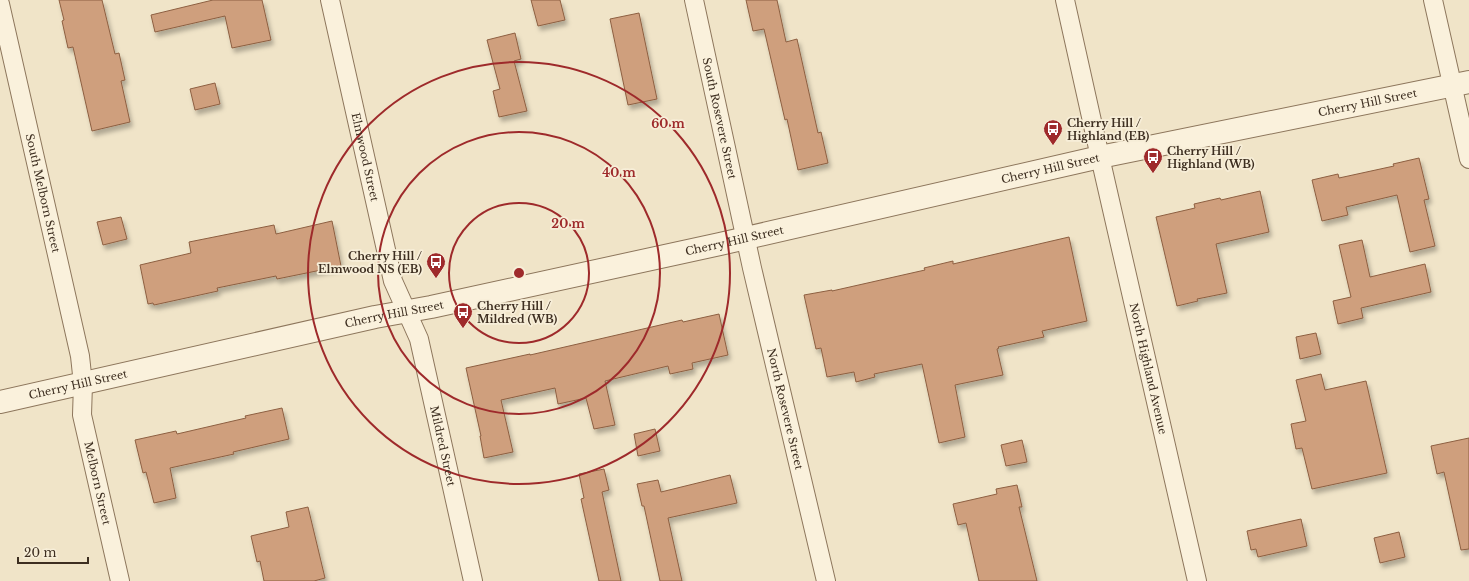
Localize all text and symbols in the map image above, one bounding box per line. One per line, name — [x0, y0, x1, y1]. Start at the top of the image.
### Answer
street label: South Rosevere Street — [700, 56, 740, 181]
street label: Cherry Hill Street — [1317, 86, 1419, 119]
street label: Elmwood Street — [348, 111, 382, 204]
text: 60 m — [651, 116, 686, 131]
place label: Cherry Hill / Highland (EB) — [1067, 116, 1149, 143]
bus stop icon: Cherry Hill / Highland (EB) — [1042, 118, 1064, 146]
street label: South Melborn Street — [23, 132, 64, 255]
place label: Cherry Hill / Highland (WB) — [1167, 144, 1255, 171]
bus stop icon: Cherry Hill / Highland (WB) — [1142, 146, 1164, 174]
street label: Cherry Hill Street — [1000, 150, 1102, 186]
text: 40 m — [602, 165, 636, 180]
text: 20 m — [551, 216, 585, 231]
street label: Cherry Hill Street — [684, 222, 786, 258]
place label: Cherry Hill / Elmwood NS (EB) — [318, 249, 422, 276]
bus stop icon: Cherry Hill / Elmwood NS (EB) — [425, 251, 447, 279]
centre of rings — [512, 266, 526, 280]
street label: Cherry Hill Street — [343, 297, 446, 331]
place label: Cherry Hill / Mildred (WB) — [477, 299, 558, 326]
bus stop icon: Cherry Hill / Mildred (WB) — [452, 301, 474, 329]
street label: North Highland Avenue — [1127, 302, 1170, 436]
street label: North Rosevere Street — [764, 347, 807, 472]
street label: Cherry Hill Street — [27, 366, 129, 402]
street label: Mildred Street — [427, 404, 459, 488]
street label: Melborn Street — [81, 440, 114, 527]
scale bar — [18, 539, 88, 565]
text: 20 m — [24, 545, 56, 560]

